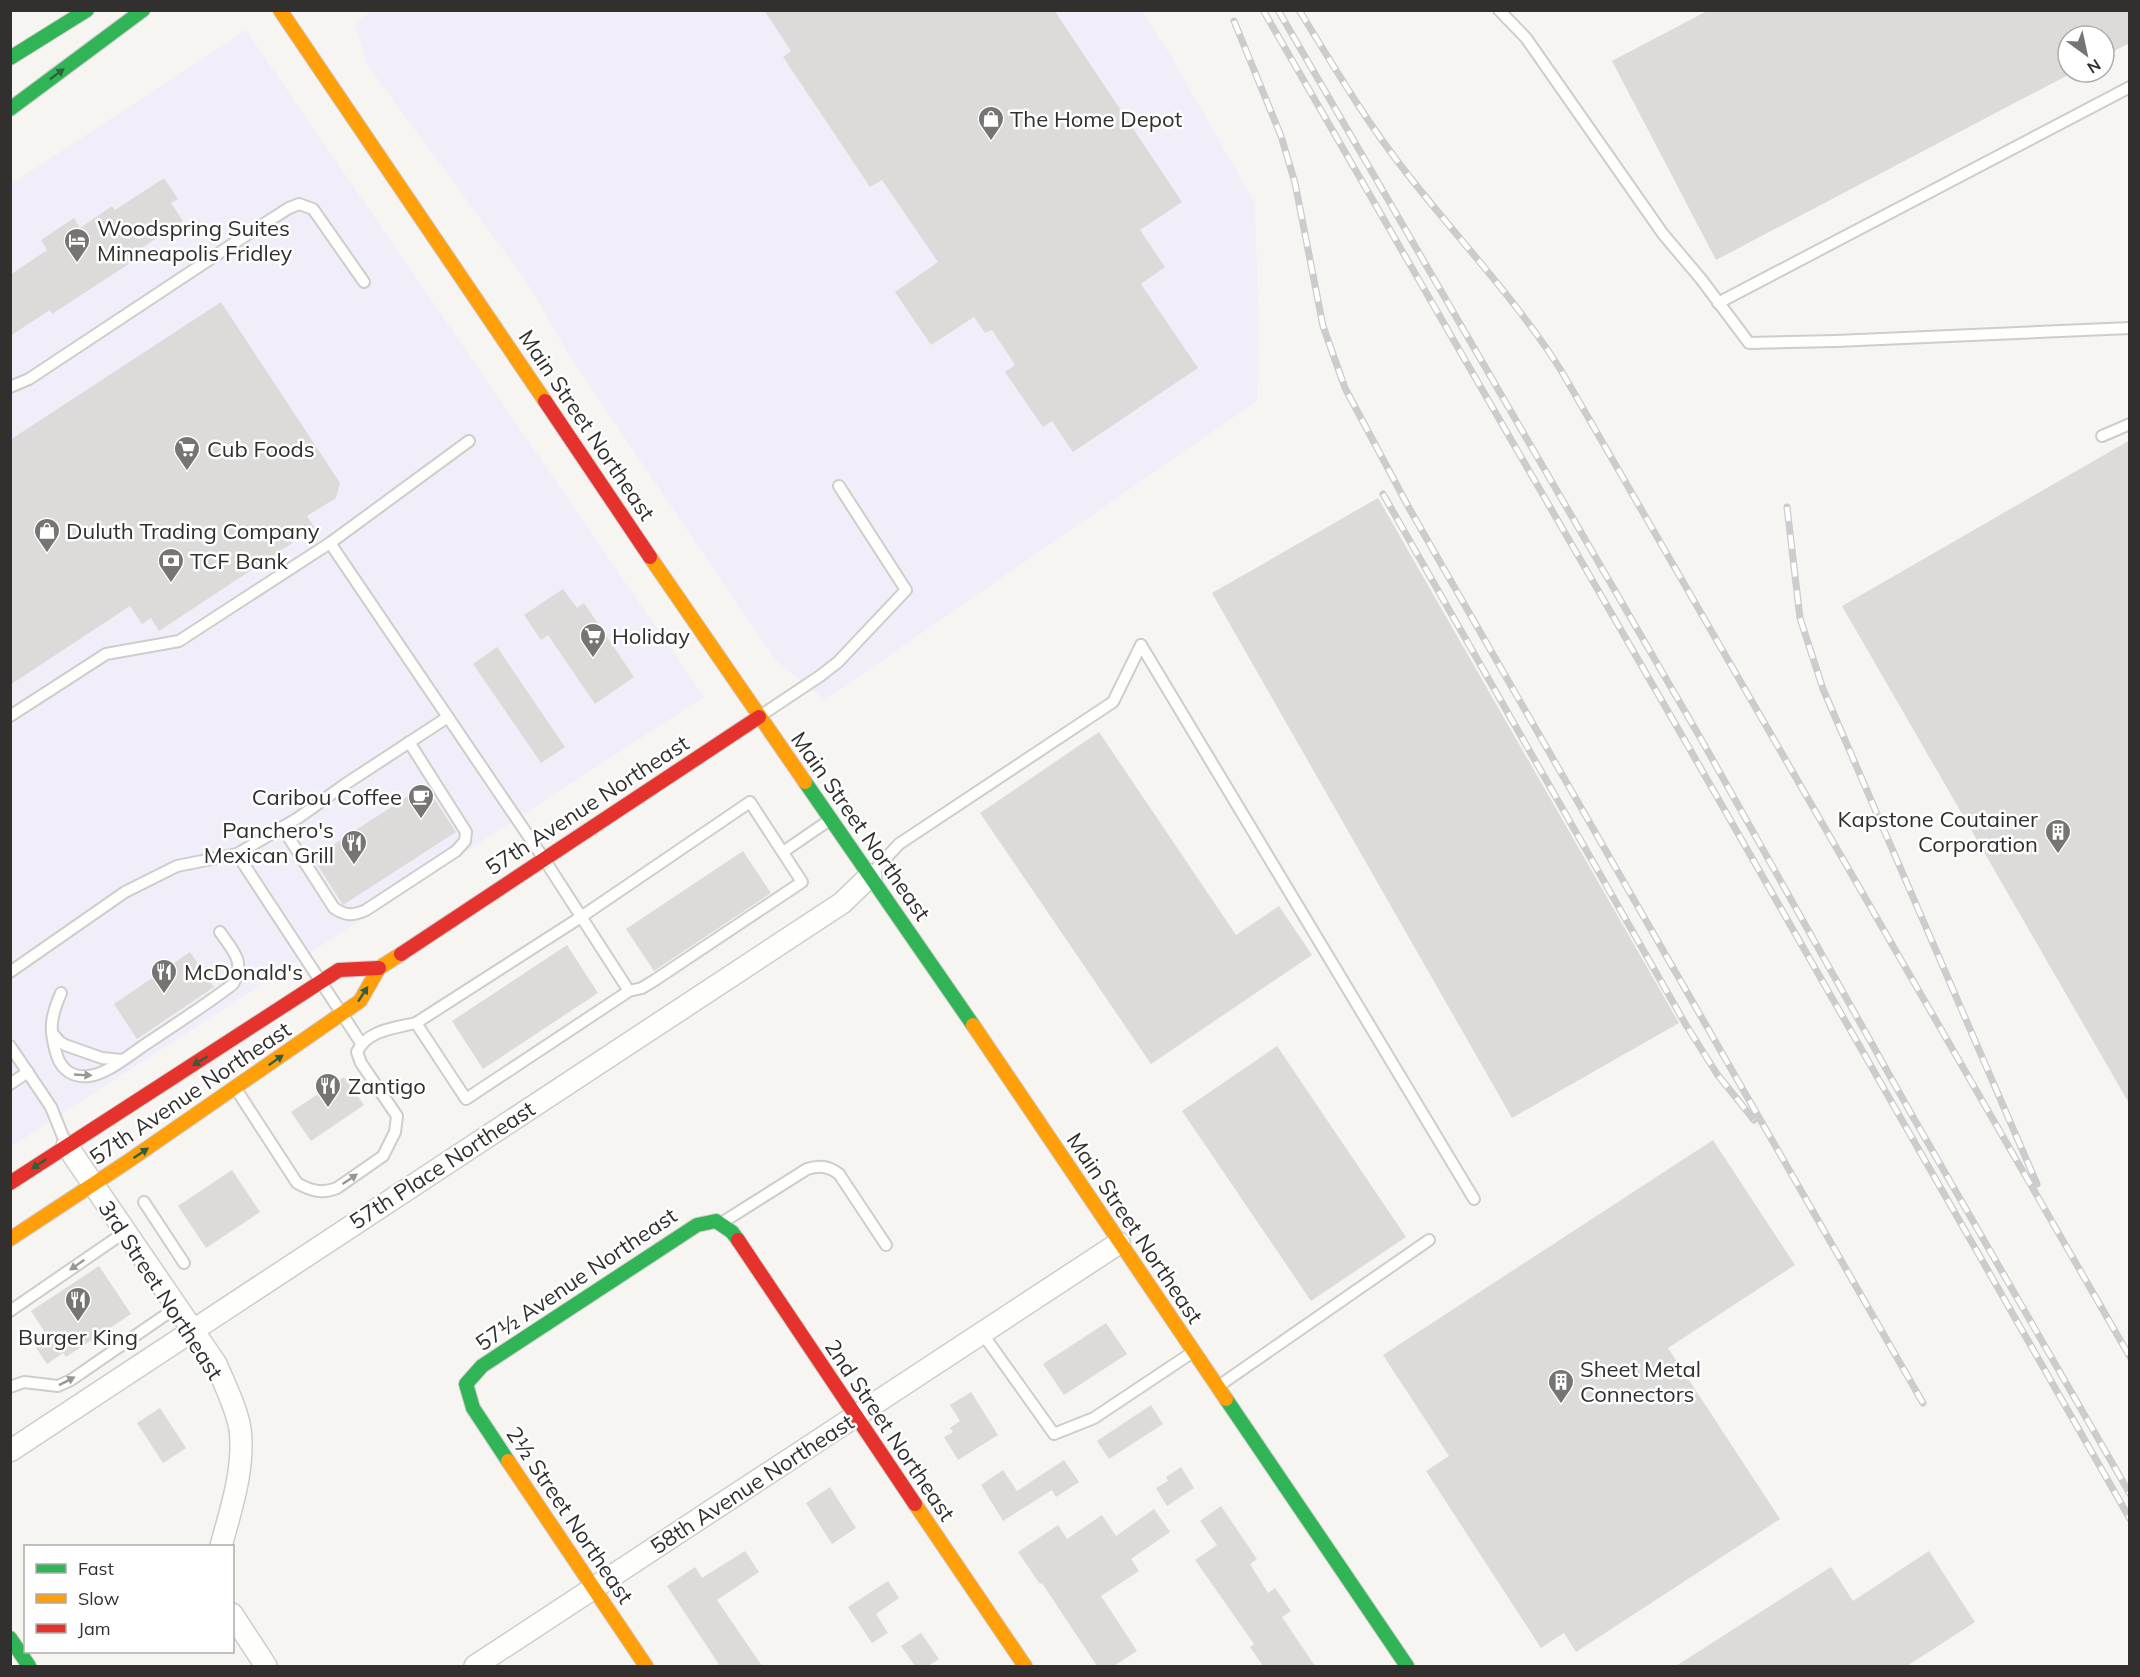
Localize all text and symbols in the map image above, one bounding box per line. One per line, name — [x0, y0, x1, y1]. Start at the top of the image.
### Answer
north arrow — [2056, 24, 2116, 84]
text: N — [2084, 55, 2105, 78]
one-way arrow — [49, 68, 65, 80]
shop icon: The Home Depot — [976, 104, 1006, 142]
place label: The Home Depot — [1010, 105, 1182, 133]
place label: Woodspring Suites Minneapolis Fridley — [97, 214, 293, 267]
hotel icon: Woodspring Suites Minneapolis Fridley — [62, 226, 92, 264]
street label: Main Street Northeast — [513, 324, 662, 526]
supermarket icon: Cub Foods — [172, 434, 202, 472]
place label: Cub Foods — [207, 435, 315, 463]
shop icon: Duluth Trading Company — [32, 516, 62, 554]
place label: Duluth Trading Company — [66, 517, 320, 545]
bank icon: TCF Bank — [156, 546, 186, 584]
place label: TCF Bank — [190, 547, 289, 575]
supermarket icon: Holiday — [578, 621, 608, 659]
place label: Holiday — [612, 622, 690, 650]
street label: Main Street Northeast — [785, 726, 937, 926]
street label: 57th Avenue Northeast — [480, 729, 694, 881]
cafe icon: Caribou Coffee — [406, 782, 436, 820]
place label: Caribou Coffee — [252, 783, 402, 811]
place label: Kapstone Coutainer Corporation — [1838, 805, 2038, 858]
place label: Panchero's Mexican Grill — [204, 816, 334, 869]
building icon: Kapstone Coutainer Corporation — [2043, 817, 2073, 855]
restaurant icon: Panchero's Mexican Grill — [339, 828, 369, 866]
restaurant icon: McDonald's — [149, 957, 179, 995]
place label: McDonald's — [184, 958, 303, 986]
one-way arrow — [358, 986, 369, 1002]
street label: 57th Avenue Northeast — [84, 1015, 296, 1171]
one-way arrow — [267, 1054, 283, 1066]
one-way arrow — [192, 1055, 208, 1066]
one-way arrow — [73, 1070, 92, 1079]
restaurant icon: Zantigo — [313, 1071, 343, 1109]
place label: Zantigo — [348, 1072, 426, 1100]
street label: 57th Place Northeast — [344, 1094, 540, 1235]
street label: Main Street Northeast — [1061, 1127, 1210, 1329]
one-way arrow — [132, 1147, 148, 1159]
one-way arrow — [30, 1159, 47, 1170]
one-way arrow — [342, 1173, 358, 1185]
street label: 3rd Street Northeast — [93, 1195, 230, 1385]
street label: 57½ Avenue Northeast — [470, 1201, 682, 1357]
one-way arrow — [69, 1259, 85, 1271]
restaurant icon: Burger King — [63, 1285, 93, 1323]
place label: Burger King — [18, 1323, 138, 1351]
street label: 2nd Street Northeast — [819, 1334, 961, 1527]
place label: Sheet Metal Connectors — [1580, 1355, 1701, 1408]
building icon: Sheet Metal Connectors — [1546, 1367, 1576, 1405]
one-way arrow — [58, 1377, 75, 1386]
street label: 58th Avenue Northeast — [645, 1408, 859, 1560]
street label: 2½ Street Northeast — [500, 1421, 640, 1609]
legend — [24, 1545, 234, 1653]
text: Fast — [78, 1557, 114, 1580]
text: Slow — [78, 1587, 120, 1610]
text: Jam — [78, 1617, 111, 1640]

